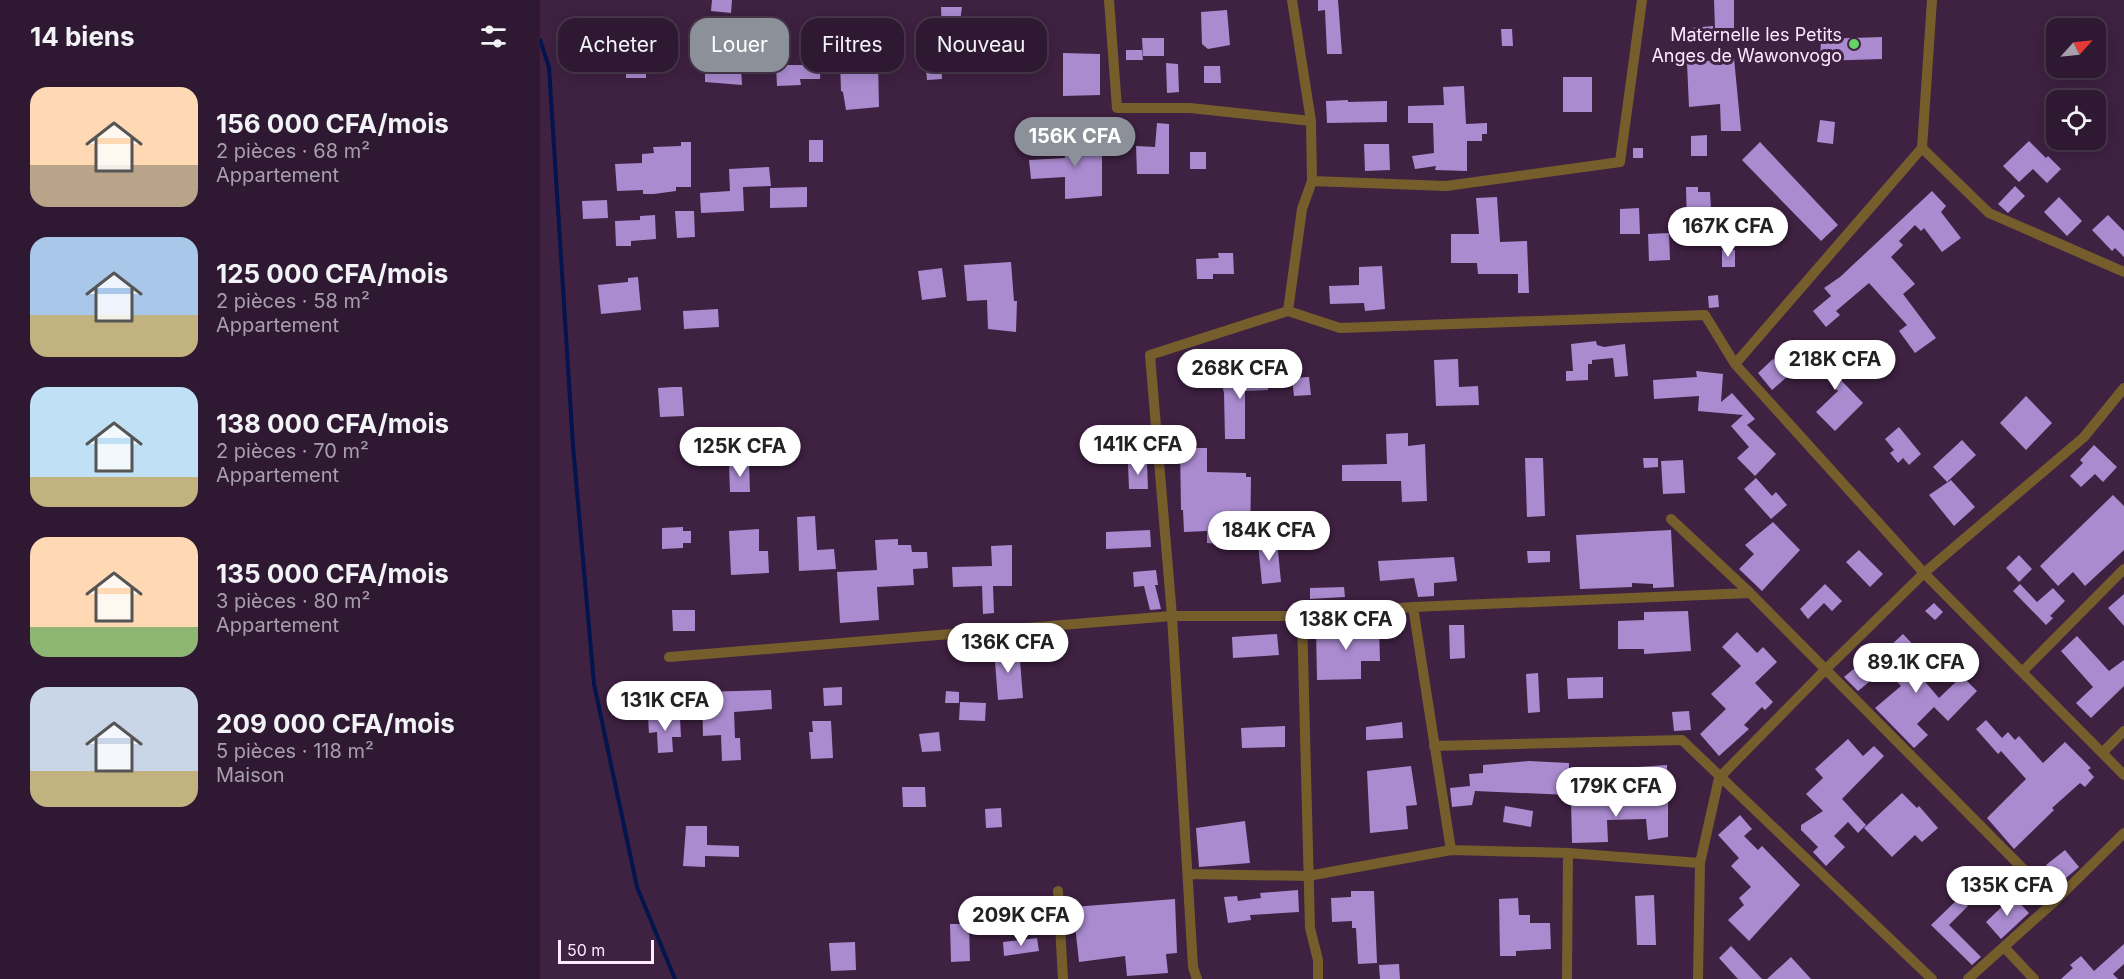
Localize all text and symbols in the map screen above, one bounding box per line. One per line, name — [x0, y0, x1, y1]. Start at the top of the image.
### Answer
chip: Acheter — [558, 18, 678, 72]
chip: Louer — [690, 18, 789, 72]
chip: Filtres — [801, 18, 904, 72]
chip: Nouveau — [916, 18, 1047, 72]
north arrow — [2046, 18, 2106, 78]
map controls — [2046, 18, 2106, 150]
icon: filters — [477, 20, 510, 53]
text: 14 biens — [30, 21, 135, 52]
place label: Maternelle les Petits Anges de Wawonvogo — [1651, 24, 1842, 66]
marker: Maternelle les Petits Anges de Wawonvogo — [1847, 37, 1861, 51]
button: locate — [2046, 90, 2106, 150]
text: 156 000 CFA/mois — [216, 108, 449, 139]
icon: home — [78, 111, 150, 183]
pin: 156K CFA — [1013, 117, 1137, 168]
text: 156K CFA — [1028, 124, 1122, 148]
text: 2 pièces · 68 m² — [216, 139, 370, 163]
text: Appartement — [216, 163, 339, 187]
pin: 167K CFA — [1666, 207, 1790, 258]
text: 167K CFA — [1682, 214, 1774, 238]
text: 125 000 CFA/mois — [216, 258, 448, 289]
icon: home — [78, 261, 150, 333]
text: 2 pièces · 58 m² — [216, 289, 370, 313]
text: Appartement — [216, 313, 339, 337]
pin: 218K CFA — [1773, 340, 1897, 391]
text: 218K CFA — [1788, 347, 1882, 371]
pin: 268K CFA — [1178, 349, 1302, 400]
text: 268K CFA — [1191, 356, 1289, 380]
text: 138 000 CFA/mois — [216, 408, 449, 439]
icon: home — [78, 411, 150, 483]
pin: 141K CFA — [1076, 425, 1200, 476]
pin: 125K CFA — [678, 427, 802, 478]
text: 141K CFA — [1094, 432, 1182, 456]
text: 125K CFA — [694, 434, 786, 458]
text: 2 pièces · 70 m² — [216, 439, 369, 463]
text: Appartement — [216, 463, 339, 487]
pin: 184K CFA — [1207, 511, 1331, 562]
text: 184K CFA — [1222, 518, 1316, 542]
text: 135 000 CFA/mois — [216, 558, 449, 589]
icon: home — [78, 561, 150, 633]
text: 3 pièces · 80 m² — [216, 589, 370, 613]
pin: 138K CFA — [1284, 600, 1408, 651]
text: 138K CFA — [1299, 607, 1393, 631]
text: Appartement — [216, 613, 339, 637]
pin: 136K CFA — [946, 623, 1070, 674]
text: 136K CFA — [961, 630, 1055, 654]
pin: 89.1K CFA — [1847, 643, 1985, 694]
text: 89.1K CFA — [1867, 650, 1965, 674]
pin: 131K CFA — [603, 681, 727, 732]
text: 131K CFA — [621, 688, 709, 712]
text: 209 000 CFA/mois — [216, 708, 455, 739]
icon: home — [78, 711, 150, 783]
text: 5 pièces · 118 m² — [216, 739, 374, 763]
text: Maison — [216, 763, 285, 787]
pin: 179K CFA — [1554, 767, 1678, 818]
text: 179K CFA — [1570, 774, 1662, 798]
pin: 135K CFA — [1945, 866, 2069, 917]
text: 135K CFA — [1960, 873, 2054, 897]
pin: 209K CFA — [959, 896, 1083, 947]
text: 209K CFA — [972, 903, 1070, 927]
scale bar — [558, 937, 654, 964]
text: 50 m — [567, 940, 605, 960]

